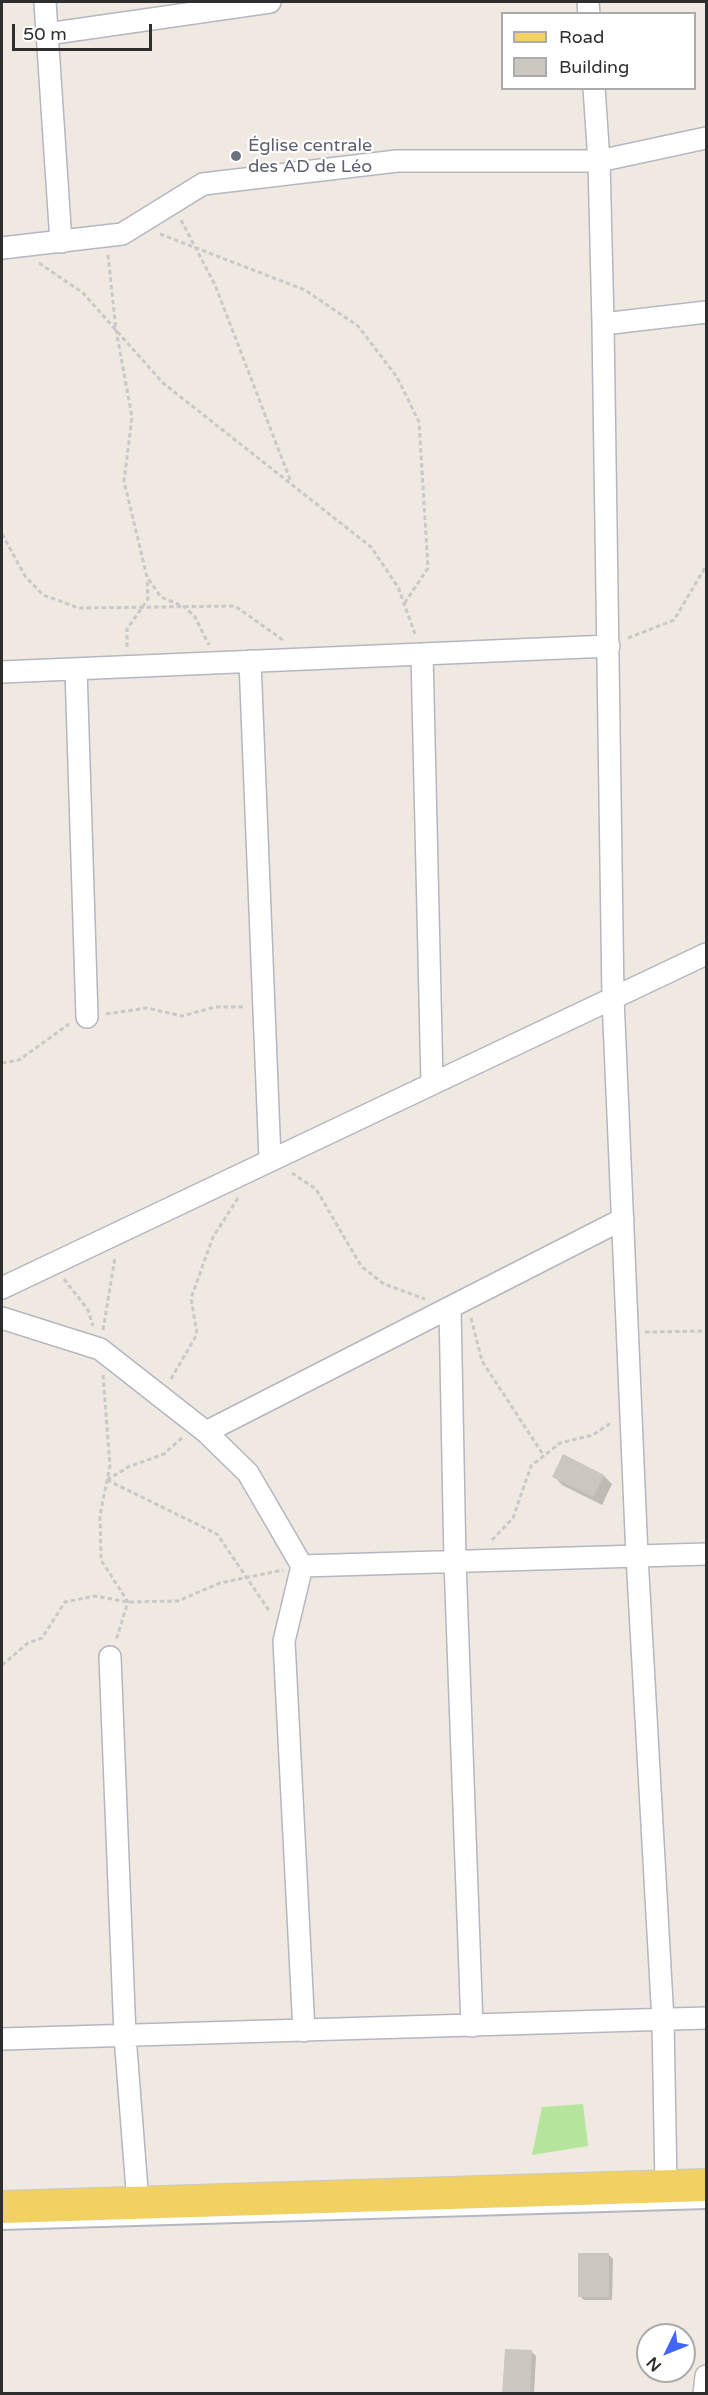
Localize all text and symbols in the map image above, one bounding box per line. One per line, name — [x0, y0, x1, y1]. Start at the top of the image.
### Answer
scale bar — [15, 12, 154, 50]
legend — [501, 12, 696, 90]
text: 50 m — [23, 23, 67, 45]
text: Road — [559, 26, 604, 48]
text: Building — [559, 56, 629, 78]
place label: Église centrale des AD de Léo — [248, 135, 372, 178]
marker: Église centrale des AD de Léo — [229, 149, 243, 163]
north arrow — [636, 2323, 696, 2383]
text: N — [643, 2352, 666, 2375]

